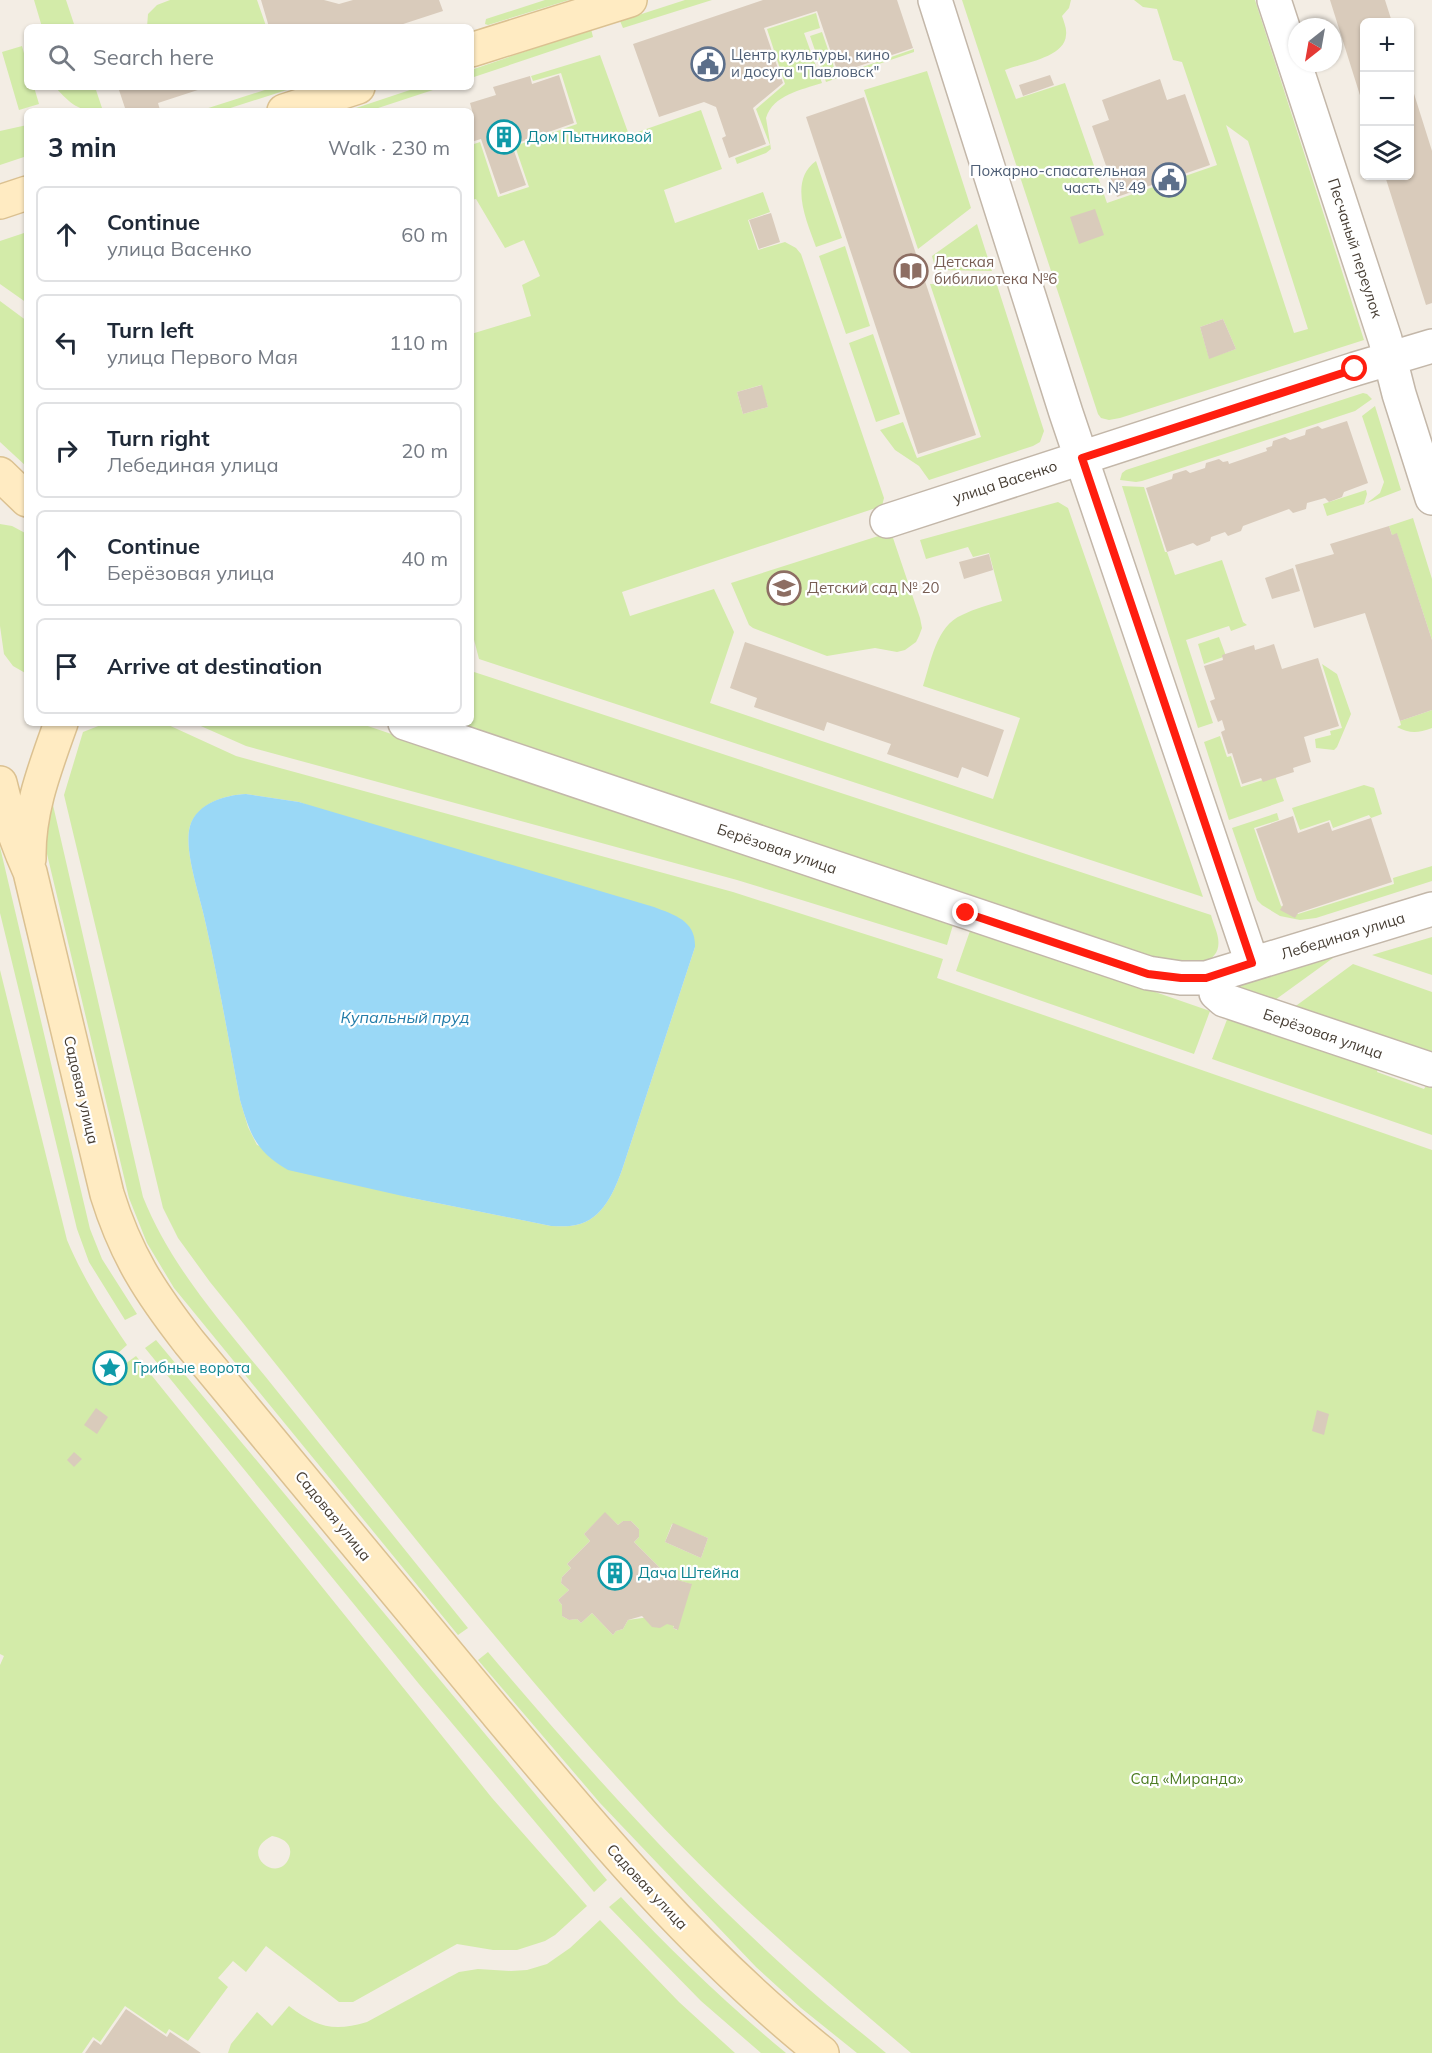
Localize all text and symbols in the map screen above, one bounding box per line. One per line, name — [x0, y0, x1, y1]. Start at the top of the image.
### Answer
north arrow — [1288, 18, 1342, 72]
map controls — [1360, 18, 1414, 180]
button: + — [1360, 18, 1414, 72]
search box — [24, 24, 474, 90]
icon: search — [45, 41, 78, 74]
text: Search here — [93, 43, 214, 71]
place label: Центр культуры, кино и досуга "Павловск" — [731, 45, 890, 81]
public building icon: Центр культуры, кино и досуга "Павловск" — [690, 46, 726, 82]
button: − — [1360, 72, 1414, 126]
building icon: Дом Пытниковой — [486, 119, 522, 155]
button: layers — [1360, 126, 1414, 180]
place label: Дом Пытниковой — [527, 127, 652, 146]
text: 3 min — [48, 131, 117, 164]
text: Walk · 230 m — [328, 135, 450, 160]
place label: Пожарно-спасательная часть № 49 — [970, 161, 1146, 197]
public building icon: Пожарно-спасательная часть № 49 — [1151, 162, 1187, 198]
street label: Песчаный переулок — [1324, 176, 1387, 321]
text: Continue — [107, 208, 200, 236]
icon: ahead — [50, 218, 83, 251]
text: 60 m — [401, 222, 448, 247]
text: улица Васенко — [107, 236, 252, 261]
place label: Детская бибилиотека №6 — [934, 252, 1057, 288]
library icon: Детская бибилиотека №6 — [893, 253, 929, 289]
text: Turn left — [107, 316, 194, 344]
icon: left — [50, 326, 83, 359]
text: 110 m — [389, 330, 448, 355]
text: улица Первого Мая — [107, 344, 298, 369]
route start — [1341, 355, 1367, 381]
text: Turn right — [107, 424, 210, 452]
icon: right — [50, 434, 83, 467]
text: 20 m — [401, 438, 448, 463]
text: Лебединая улица — [107, 452, 279, 477]
street label: улица Васенко — [950, 456, 1059, 507]
text: Continue — [107, 532, 200, 560]
icon: ahead — [50, 542, 83, 575]
text: 40 m — [401, 546, 448, 571]
text: Берёзовая улица — [107, 560, 275, 585]
school or university icon: Детский сад № 20 — [766, 570, 802, 606]
place label: Детский сад № 20 — [807, 578, 940, 597]
icon: arrive — [50, 650, 83, 683]
text: Arrive at destination — [107, 652, 322, 680]
street label: Берёзовая улица — [715, 819, 840, 878]
route end — [952, 899, 978, 925]
street label: Лебединая улица — [1278, 908, 1407, 963]
street label: Берёзовая улица — [1261, 1004, 1386, 1063]
water label: Купальный пруд — [341, 1007, 469, 1027]
street label: Садовая улица — [60, 1034, 103, 1146]
place icon: Грибные ворота — [92, 1350, 128, 1386]
place label: Грибные ворота — [133, 1358, 250, 1377]
street label: Садовая улица — [291, 1467, 376, 1565]
building icon: Дача Штейна — [597, 1555, 633, 1591]
place label: Дача Штейна — [638, 1563, 739, 1582]
park label: Сад «Миранда» — [1131, 1769, 1244, 1788]
street label: Садовая улица — [603, 1840, 692, 1934]

